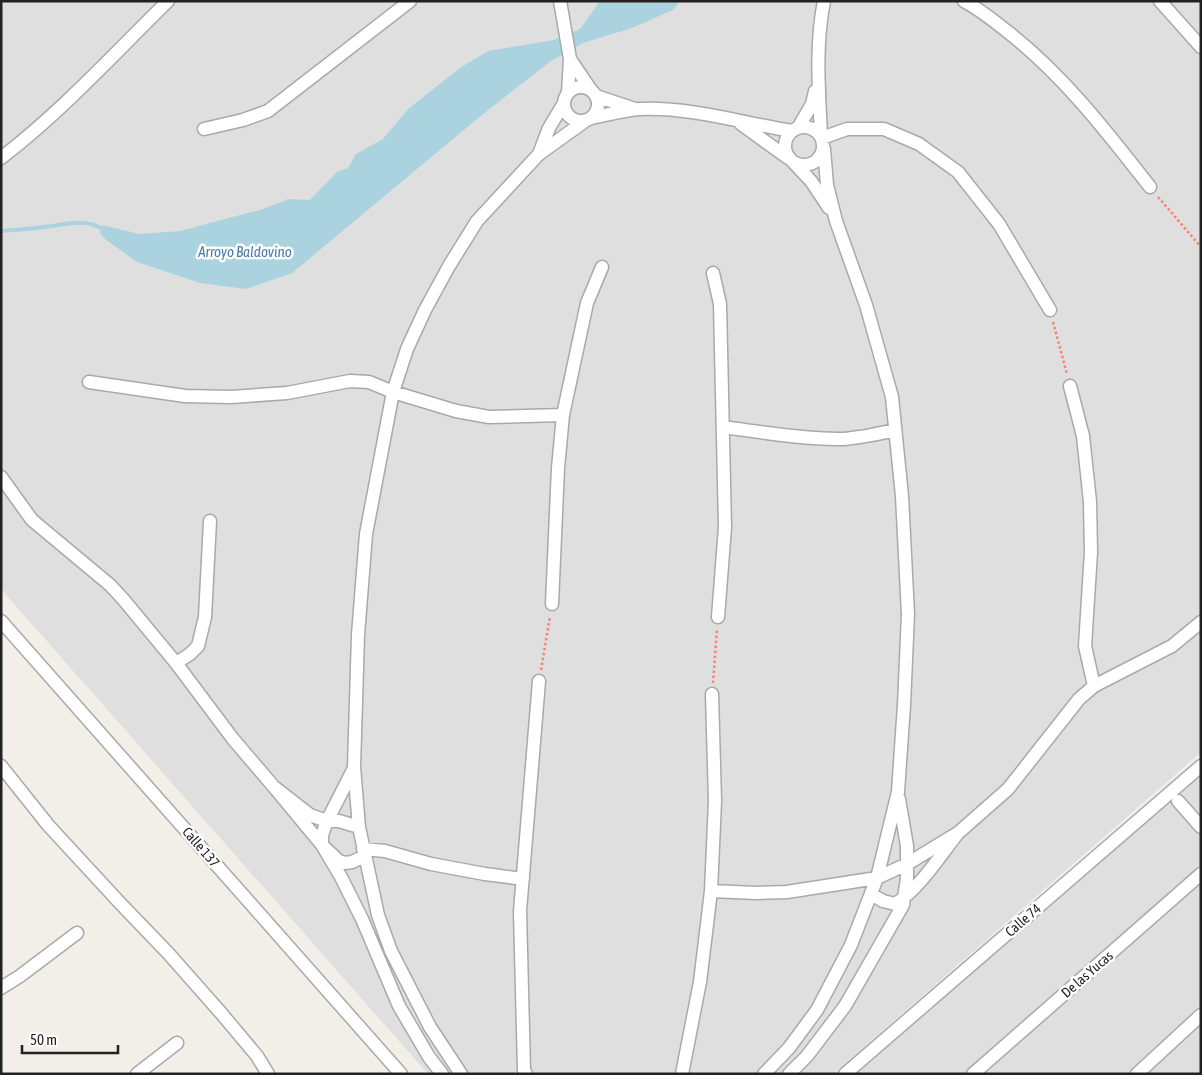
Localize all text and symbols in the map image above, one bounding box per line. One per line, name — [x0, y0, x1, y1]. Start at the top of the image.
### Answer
water label: Arroyo Baldovino — [197, 243, 292, 260]
street label: Calle 137 — [179, 824, 223, 870]
street label: Calle 74 — [1002, 900, 1044, 940]
street label: De las Yucas — [1058, 947, 1116, 1001]
scale bar — [22, 1022, 119, 1054]
text: 50 m — [30, 1031, 57, 1048]

